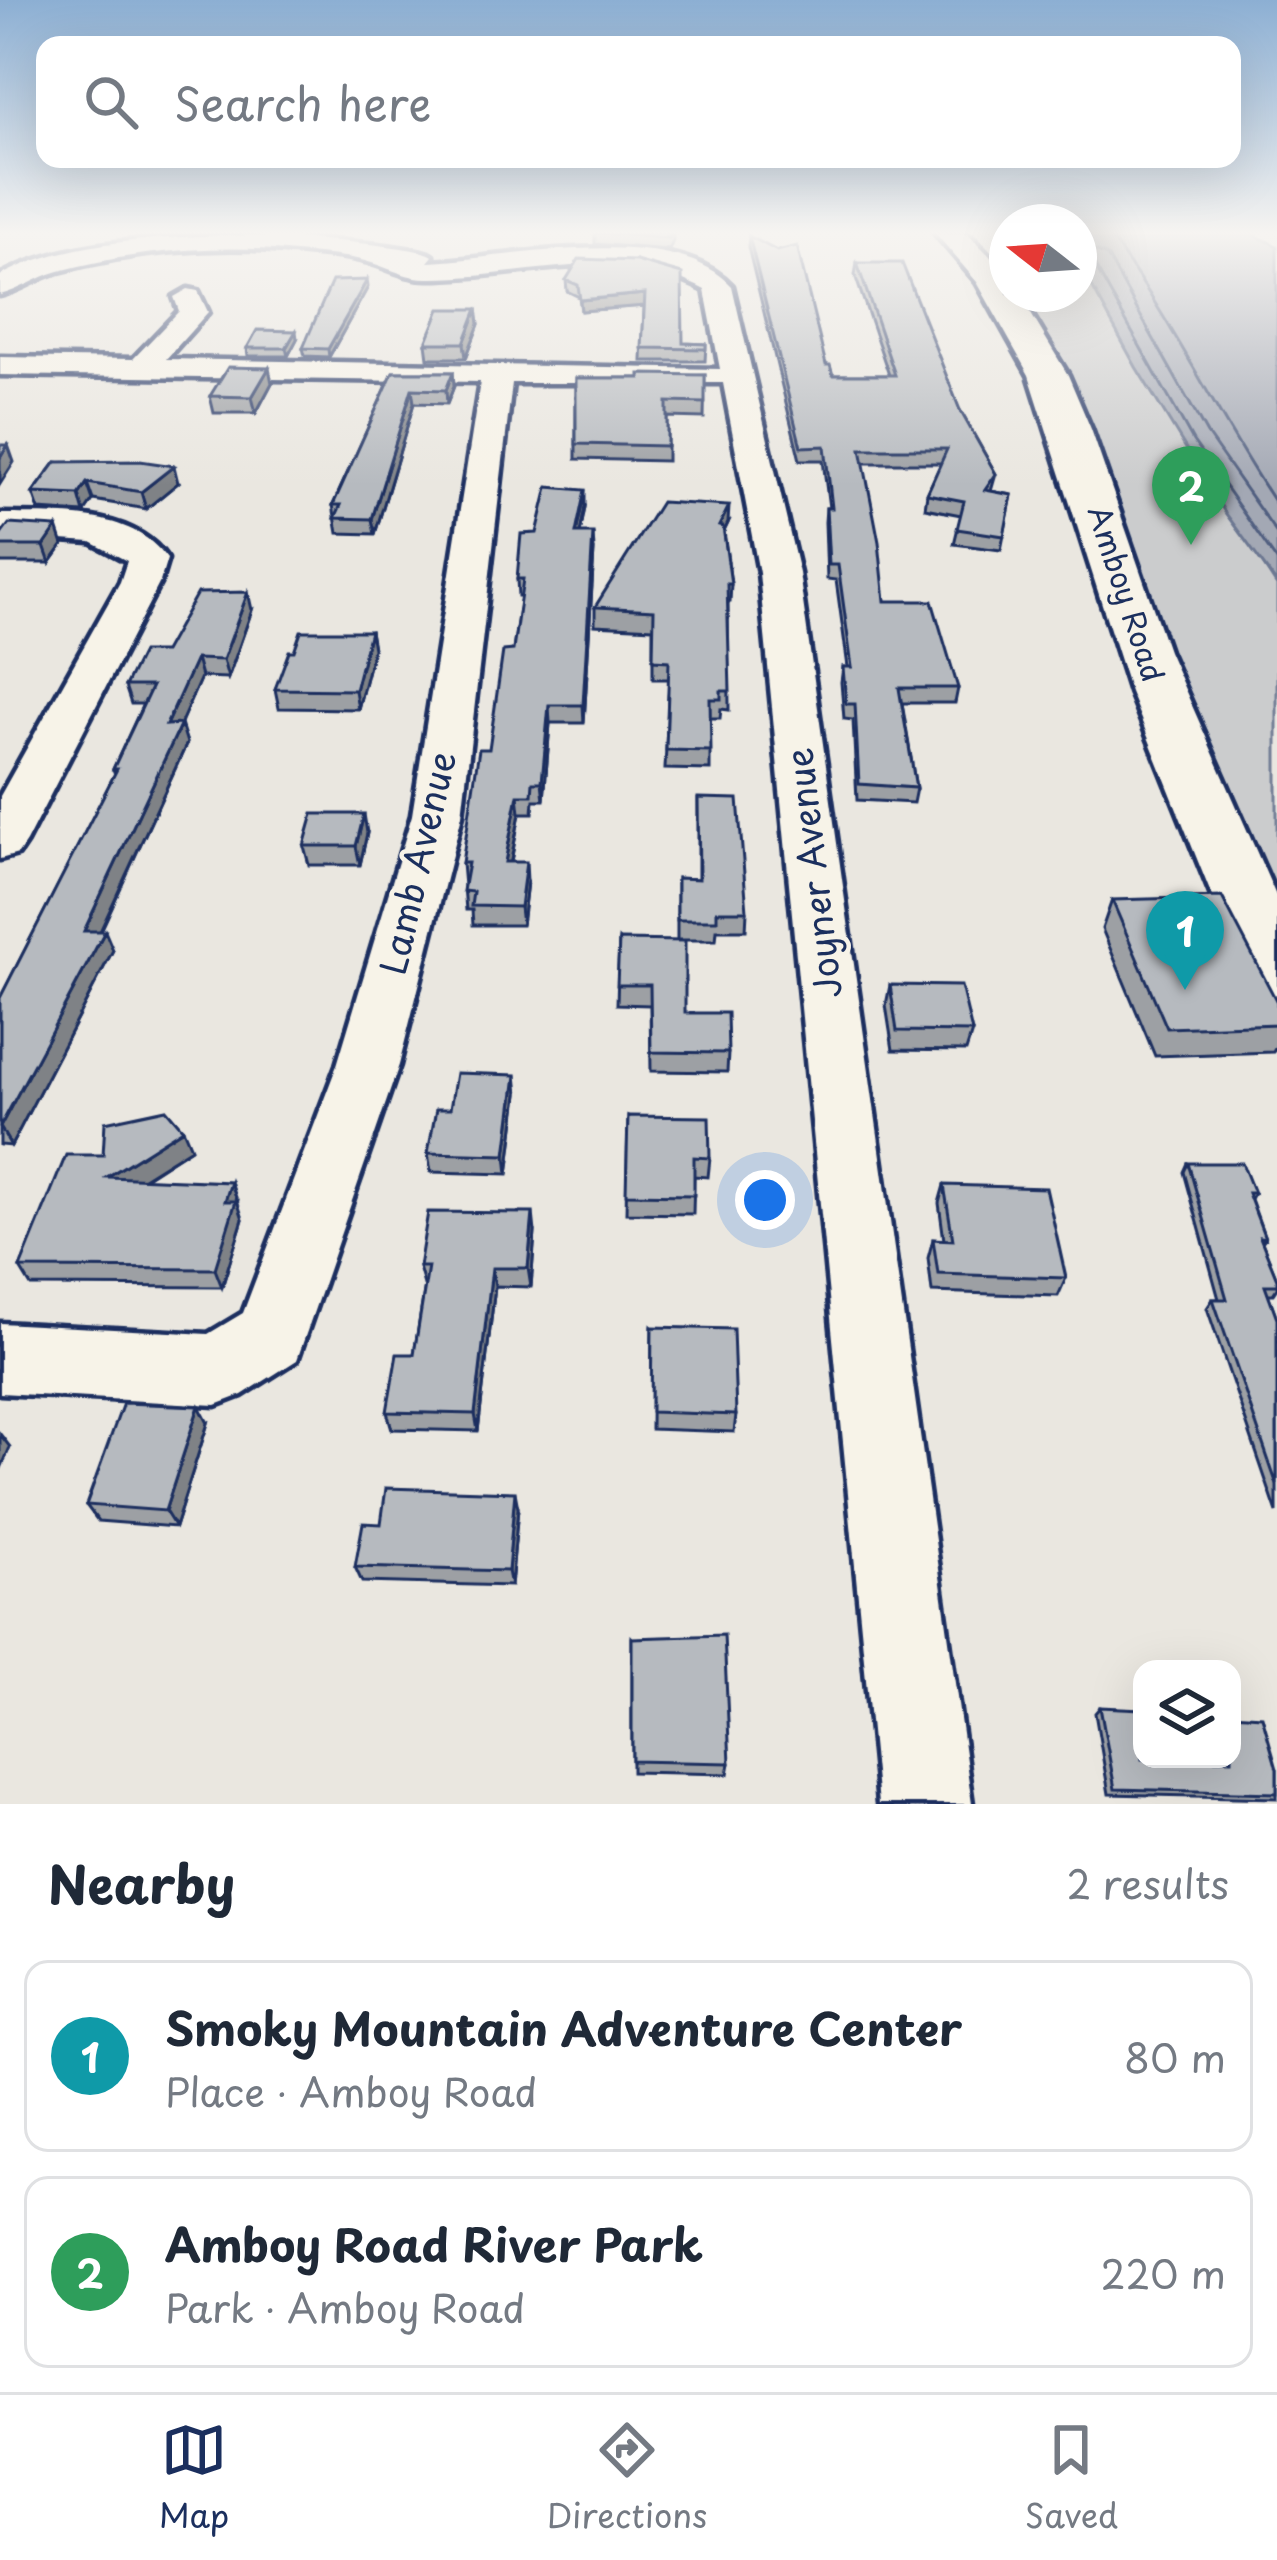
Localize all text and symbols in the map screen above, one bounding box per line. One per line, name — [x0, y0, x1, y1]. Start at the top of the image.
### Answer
search box — [36, 36, 1241, 168]
text: Search here — [174, 68, 431, 136]
icon: search — [78, 69, 144, 135]
north arrow — [989, 204, 1097, 312]
pin: 2 — [1152, 446, 1230, 545]
street label: Amboy Road — [1078, 499, 1177, 687]
street label: Joyner Avenue — [770, 745, 854, 1002]
street label: Lamb Avenue — [364, 746, 468, 980]
pin: 1 — [1146, 891, 1224, 990]
your location — [735, 1170, 795, 1230]
map controls — [1133, 1660, 1241, 1768]
button: layers — [1133, 1660, 1241, 1768]
text: Nearby — [48, 1844, 235, 1921]
text: 2 results — [1067, 1853, 1229, 1912]
text: Smoky Mountain Adventure Center — [165, 1993, 962, 2061]
text: 1 — [81, 2027, 99, 2086]
text: 80 m — [1124, 2027, 1226, 2086]
text: Place · Amboy Road — [165, 2061, 537, 2120]
text: Amboy Road River Park — [165, 2209, 703, 2277]
text: 2 — [76, 2243, 104, 2302]
text: 220 m — [1101, 2243, 1226, 2302]
text: Park · Amboy Road — [165, 2277, 525, 2336]
tab: Map — [159, 2417, 229, 2539]
tab: Directions — [547, 2417, 707, 2539]
tab: Saved — [1025, 2417, 1118, 2539]

